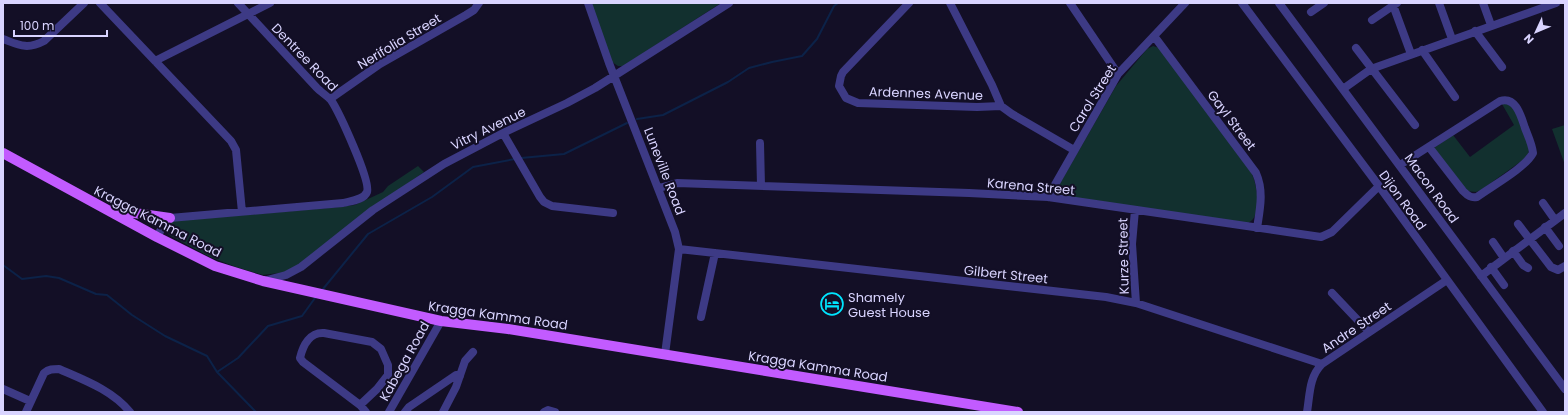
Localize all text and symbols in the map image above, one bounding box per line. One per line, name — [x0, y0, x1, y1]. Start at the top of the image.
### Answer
street label: Nerifolia Street — [354, 9, 445, 74]
scale bar — [14, 12, 107, 38]
north arrow — [1516, 12, 1556, 52]
text: 100 m — [20, 17, 54, 34]
street label: Dentree Road — [267, 19, 342, 96]
text: N — [1520, 30, 1537, 47]
street label: Carol Street — [1064, 60, 1121, 136]
street label: Ardennes Avenue — [869, 82, 983, 105]
street label: Gayl Street — [1203, 86, 1261, 155]
street label: Vitry Avenue — [448, 102, 529, 155]
street label: Luneville Road — [639, 125, 690, 218]
street label: Macon Road — [1400, 150, 1463, 227]
street label: Dijon Road — [1374, 167, 1431, 234]
street label: Karena Street — [986, 173, 1076, 200]
street label: Kragga Kamma Road — [91, 181, 225, 262]
street label: Kurze Street — [1113, 217, 1134, 294]
street label: Gilbert Street — [963, 261, 1049, 288]
place label: Shamely Guest House — [848, 288, 930, 322]
hotel icon: Shamely Guest House — [819, 291, 845, 317]
street label: Kragga Kamma Road — [427, 296, 569, 335]
street label: Andre Street — [1318, 297, 1395, 358]
street label: Kabega Road — [375, 318, 434, 404]
street label: Kragga Kamma Road — [747, 346, 889, 387]

